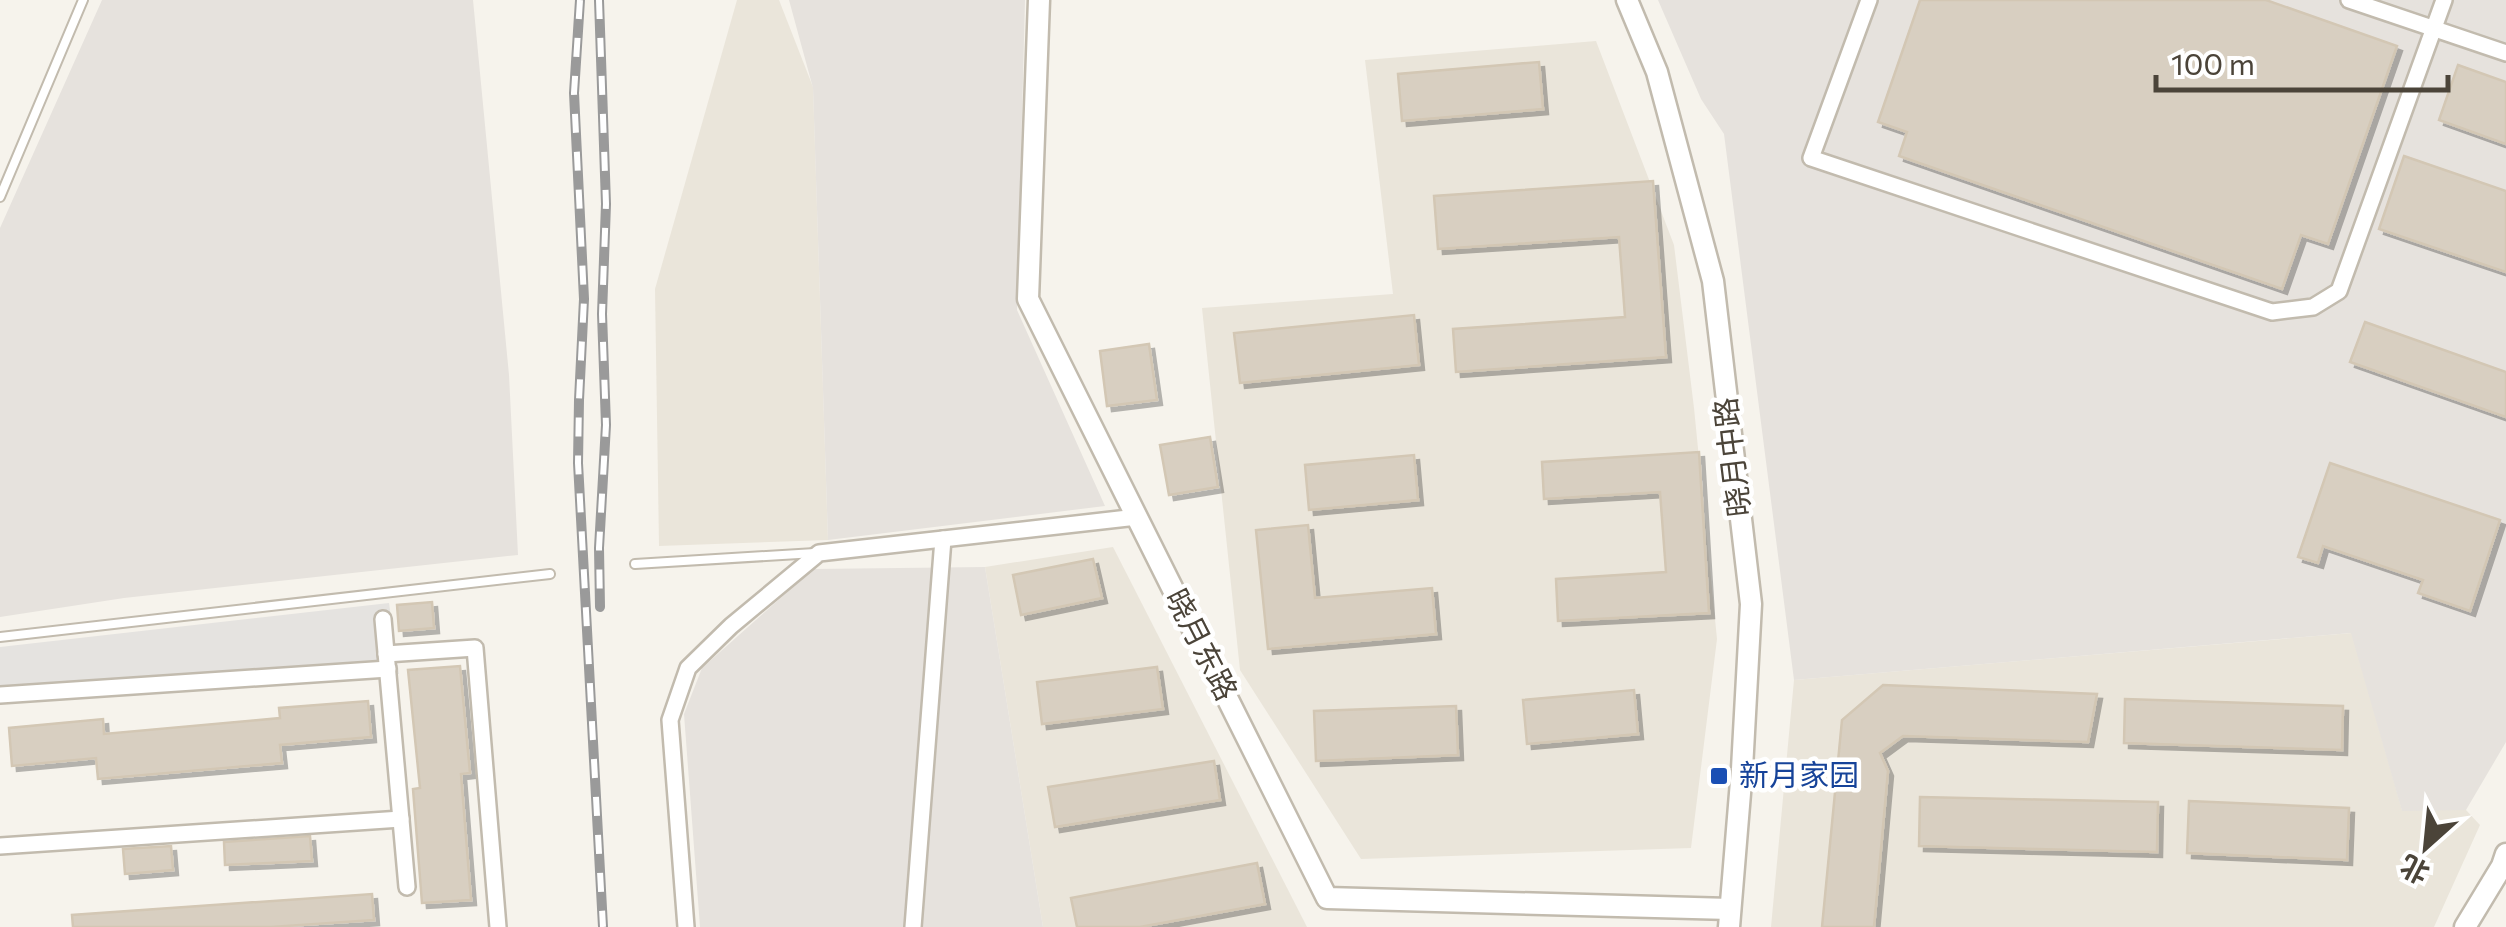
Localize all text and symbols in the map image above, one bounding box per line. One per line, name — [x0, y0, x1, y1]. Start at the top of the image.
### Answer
scale bar — [2156, 30, 2448, 92]
text: 100 m — [2171, 44, 2255, 81]
street label: 晓月中路 — [1705, 395, 1756, 519]
street label: 晓月东路 — [1160, 582, 1247, 706]
place label: 新月家园 — [1739, 755, 1859, 792]
marker: 新月家园 — [1708, 765, 1730, 787]
north arrow — [2376, 797, 2476, 897]
text: 北 — [2394, 849, 2434, 892]

